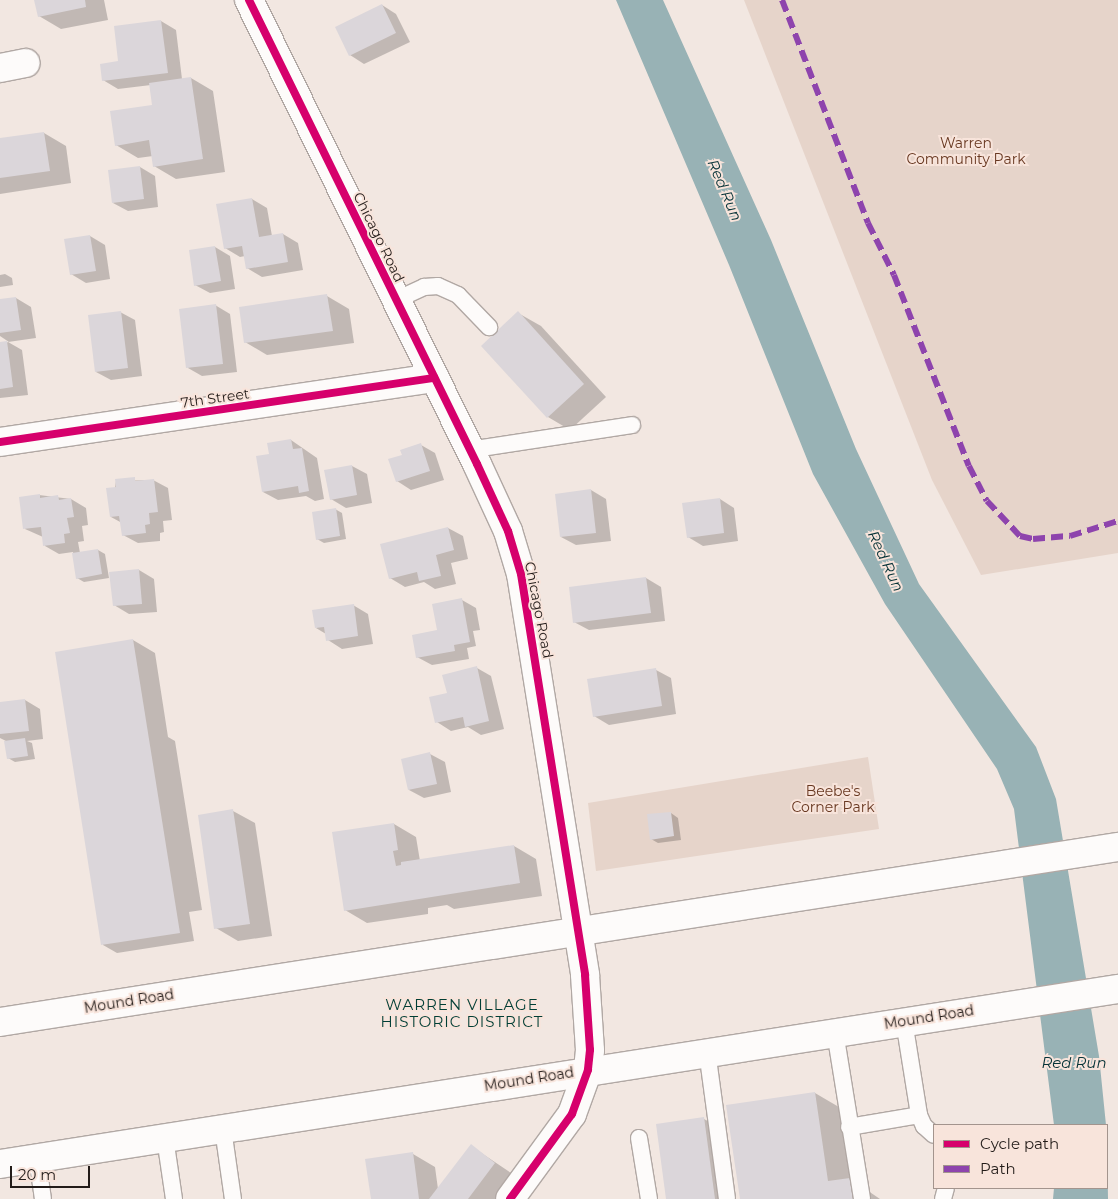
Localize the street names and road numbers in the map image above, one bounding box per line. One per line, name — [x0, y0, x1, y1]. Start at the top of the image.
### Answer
street label: Chicago Road — [350, 189, 408, 285]
street label: 7th Street — [180, 385, 250, 411]
street label: Chicago Road — [521, 560, 557, 660]
street label: Mound Road — [83, 986, 175, 1016]
street label: Mound Road — [883, 1002, 975, 1032]
street label: Mound Road — [483, 1064, 575, 1094]

